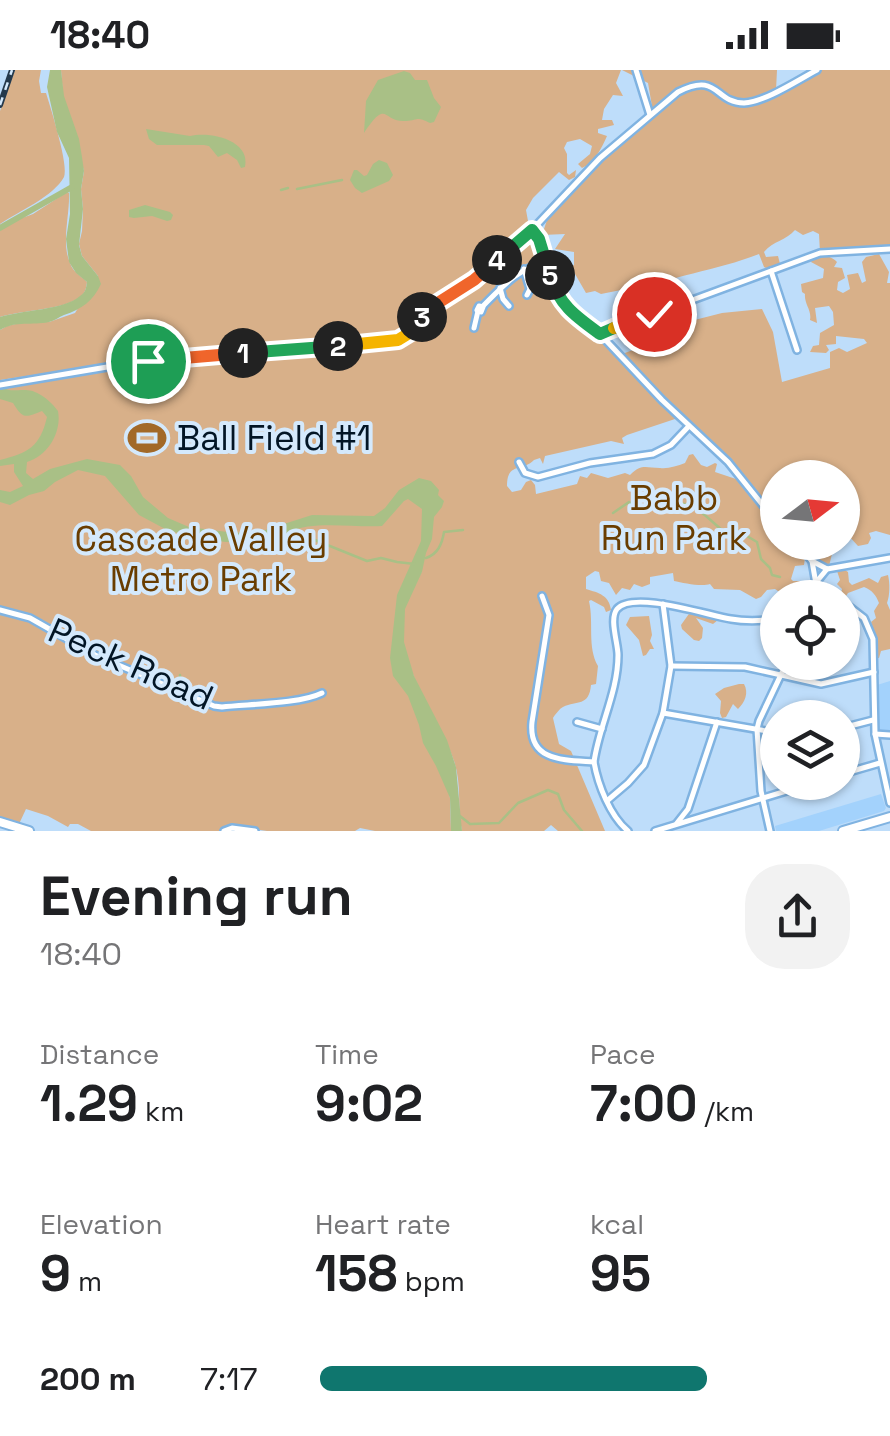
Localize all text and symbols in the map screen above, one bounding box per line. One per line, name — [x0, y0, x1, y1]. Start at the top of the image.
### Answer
text: 18:40 — [50, 11, 150, 59]
pin: 4 — [472, 235, 522, 285]
text: 4 — [488, 242, 506, 278]
pin: 5 — [525, 250, 575, 300]
text: 5 — [542, 257, 558, 293]
pin — [612, 272, 697, 357]
icon: check — [627, 287, 682, 342]
pin: 3 — [397, 292, 447, 342]
text: 3 — [413, 299, 431, 335]
pin — [106, 319, 191, 404]
pin: 2 — [313, 321, 363, 371]
pin: 1 — [218, 328, 268, 378]
text: 2 — [330, 328, 346, 364]
icon: arrive — [121, 334, 176, 389]
text: 1 — [237, 335, 249, 371]
place label: Ball Field #1 — [177, 416, 371, 460]
sports icon: Ball Field #1 — [126, 417, 168, 459]
north arrow — [760, 460, 860, 560]
map controls — [760, 460, 860, 800]
park label: Babb Run Park — [601, 476, 748, 560]
park label: Cascade Valley Metro Park — [74, 517, 328, 601]
button: locate — [760, 580, 860, 680]
street label: Peck Road — [42, 608, 220, 720]
button: layers — [760, 700, 860, 800]
text: Evening run — [40, 861, 353, 931]
button: share — [745, 864, 850, 969]
text: 18:40 — [40, 934, 122, 974]
text: Distance — [40, 1036, 159, 1072]
text: Time — [315, 1036, 379, 1072]
text: Pace — [590, 1036, 656, 1072]
text: 1.29 — [40, 1072, 138, 1136]
text: 9:02 — [315, 1072, 423, 1136]
text: 7:00 — [590, 1072, 697, 1136]
text: km — [138, 1093, 184, 1129]
text: /km — [697, 1093, 754, 1129]
text: Elevation — [40, 1206, 163, 1242]
text: Heart rate — [315, 1206, 451, 1242]
text: kcal — [590, 1206, 644, 1242]
text: 9 — [40, 1242, 71, 1306]
text: 158 — [315, 1242, 398, 1306]
text: 95 — [590, 1242, 651, 1306]
text: m — [71, 1263, 102, 1299]
text: bpm — [398, 1263, 465, 1299]
text: 200 m — [40, 1359, 136, 1399]
text: 7:17 — [200, 1359, 258, 1399]

